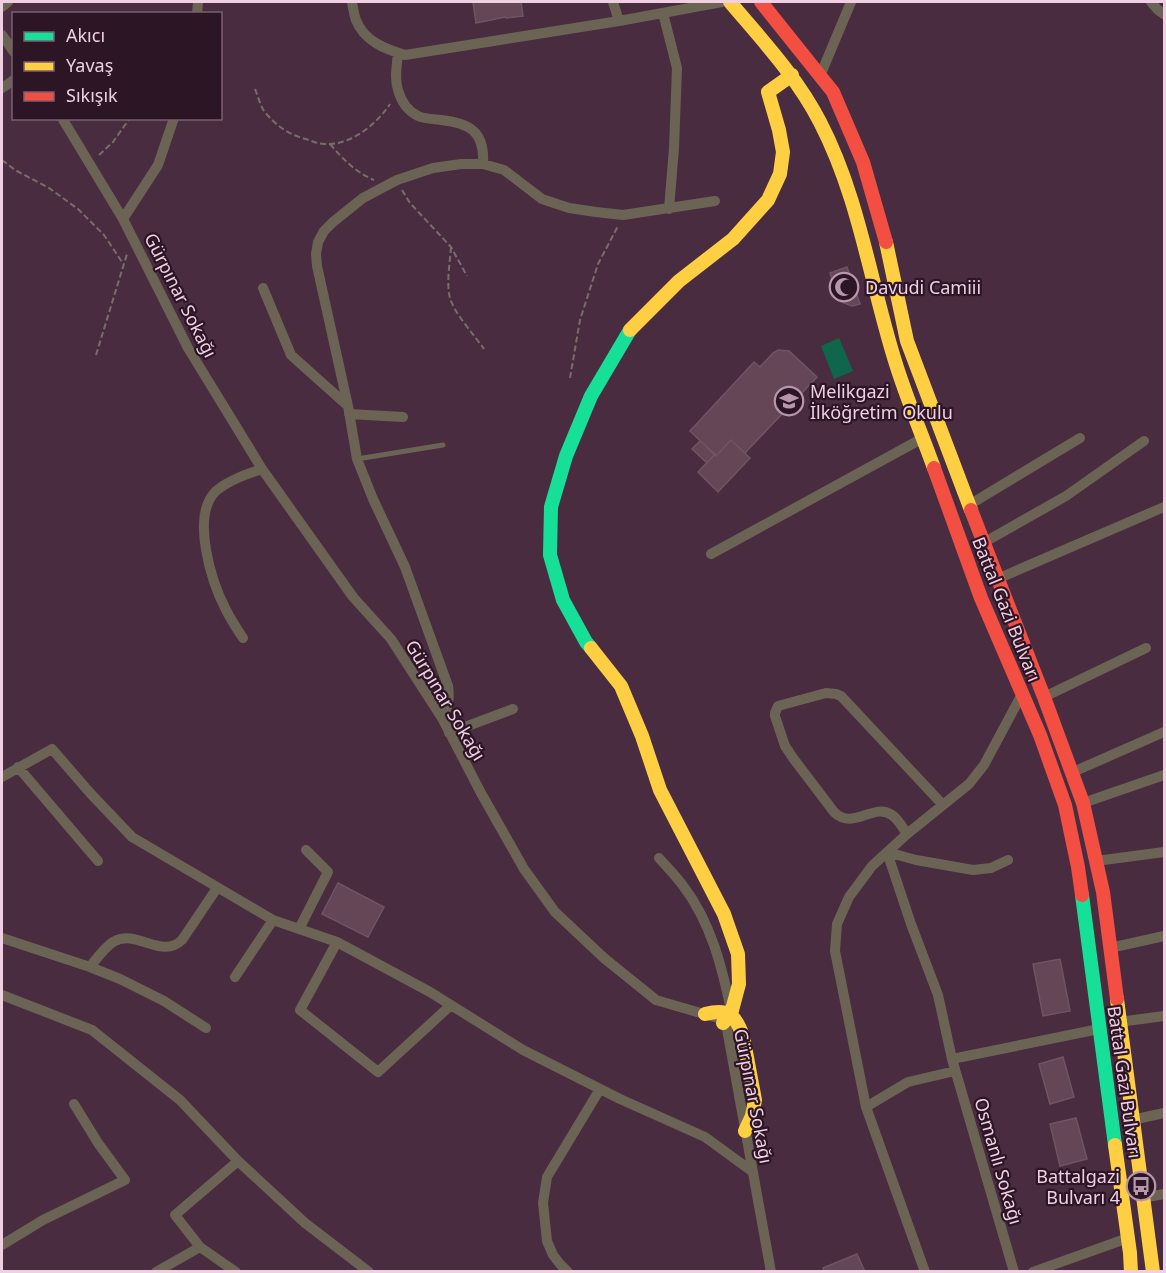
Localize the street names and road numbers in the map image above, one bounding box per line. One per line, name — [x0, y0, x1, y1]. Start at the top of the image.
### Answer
street label: Gürpınar Sokağı — [139, 229, 223, 361]
street label: Battal Gazi Bulvarı — [967, 533, 1047, 685]
street label: Gürpınar Sokağı — [400, 635, 492, 765]
street label: Battal Gazi Bulvarı — [1102, 1004, 1148, 1160]
street label: Gürpınar Sokağı — [729, 1027, 779, 1165]
street label: Osmanlı Sokağı — [969, 1095, 1029, 1227]

